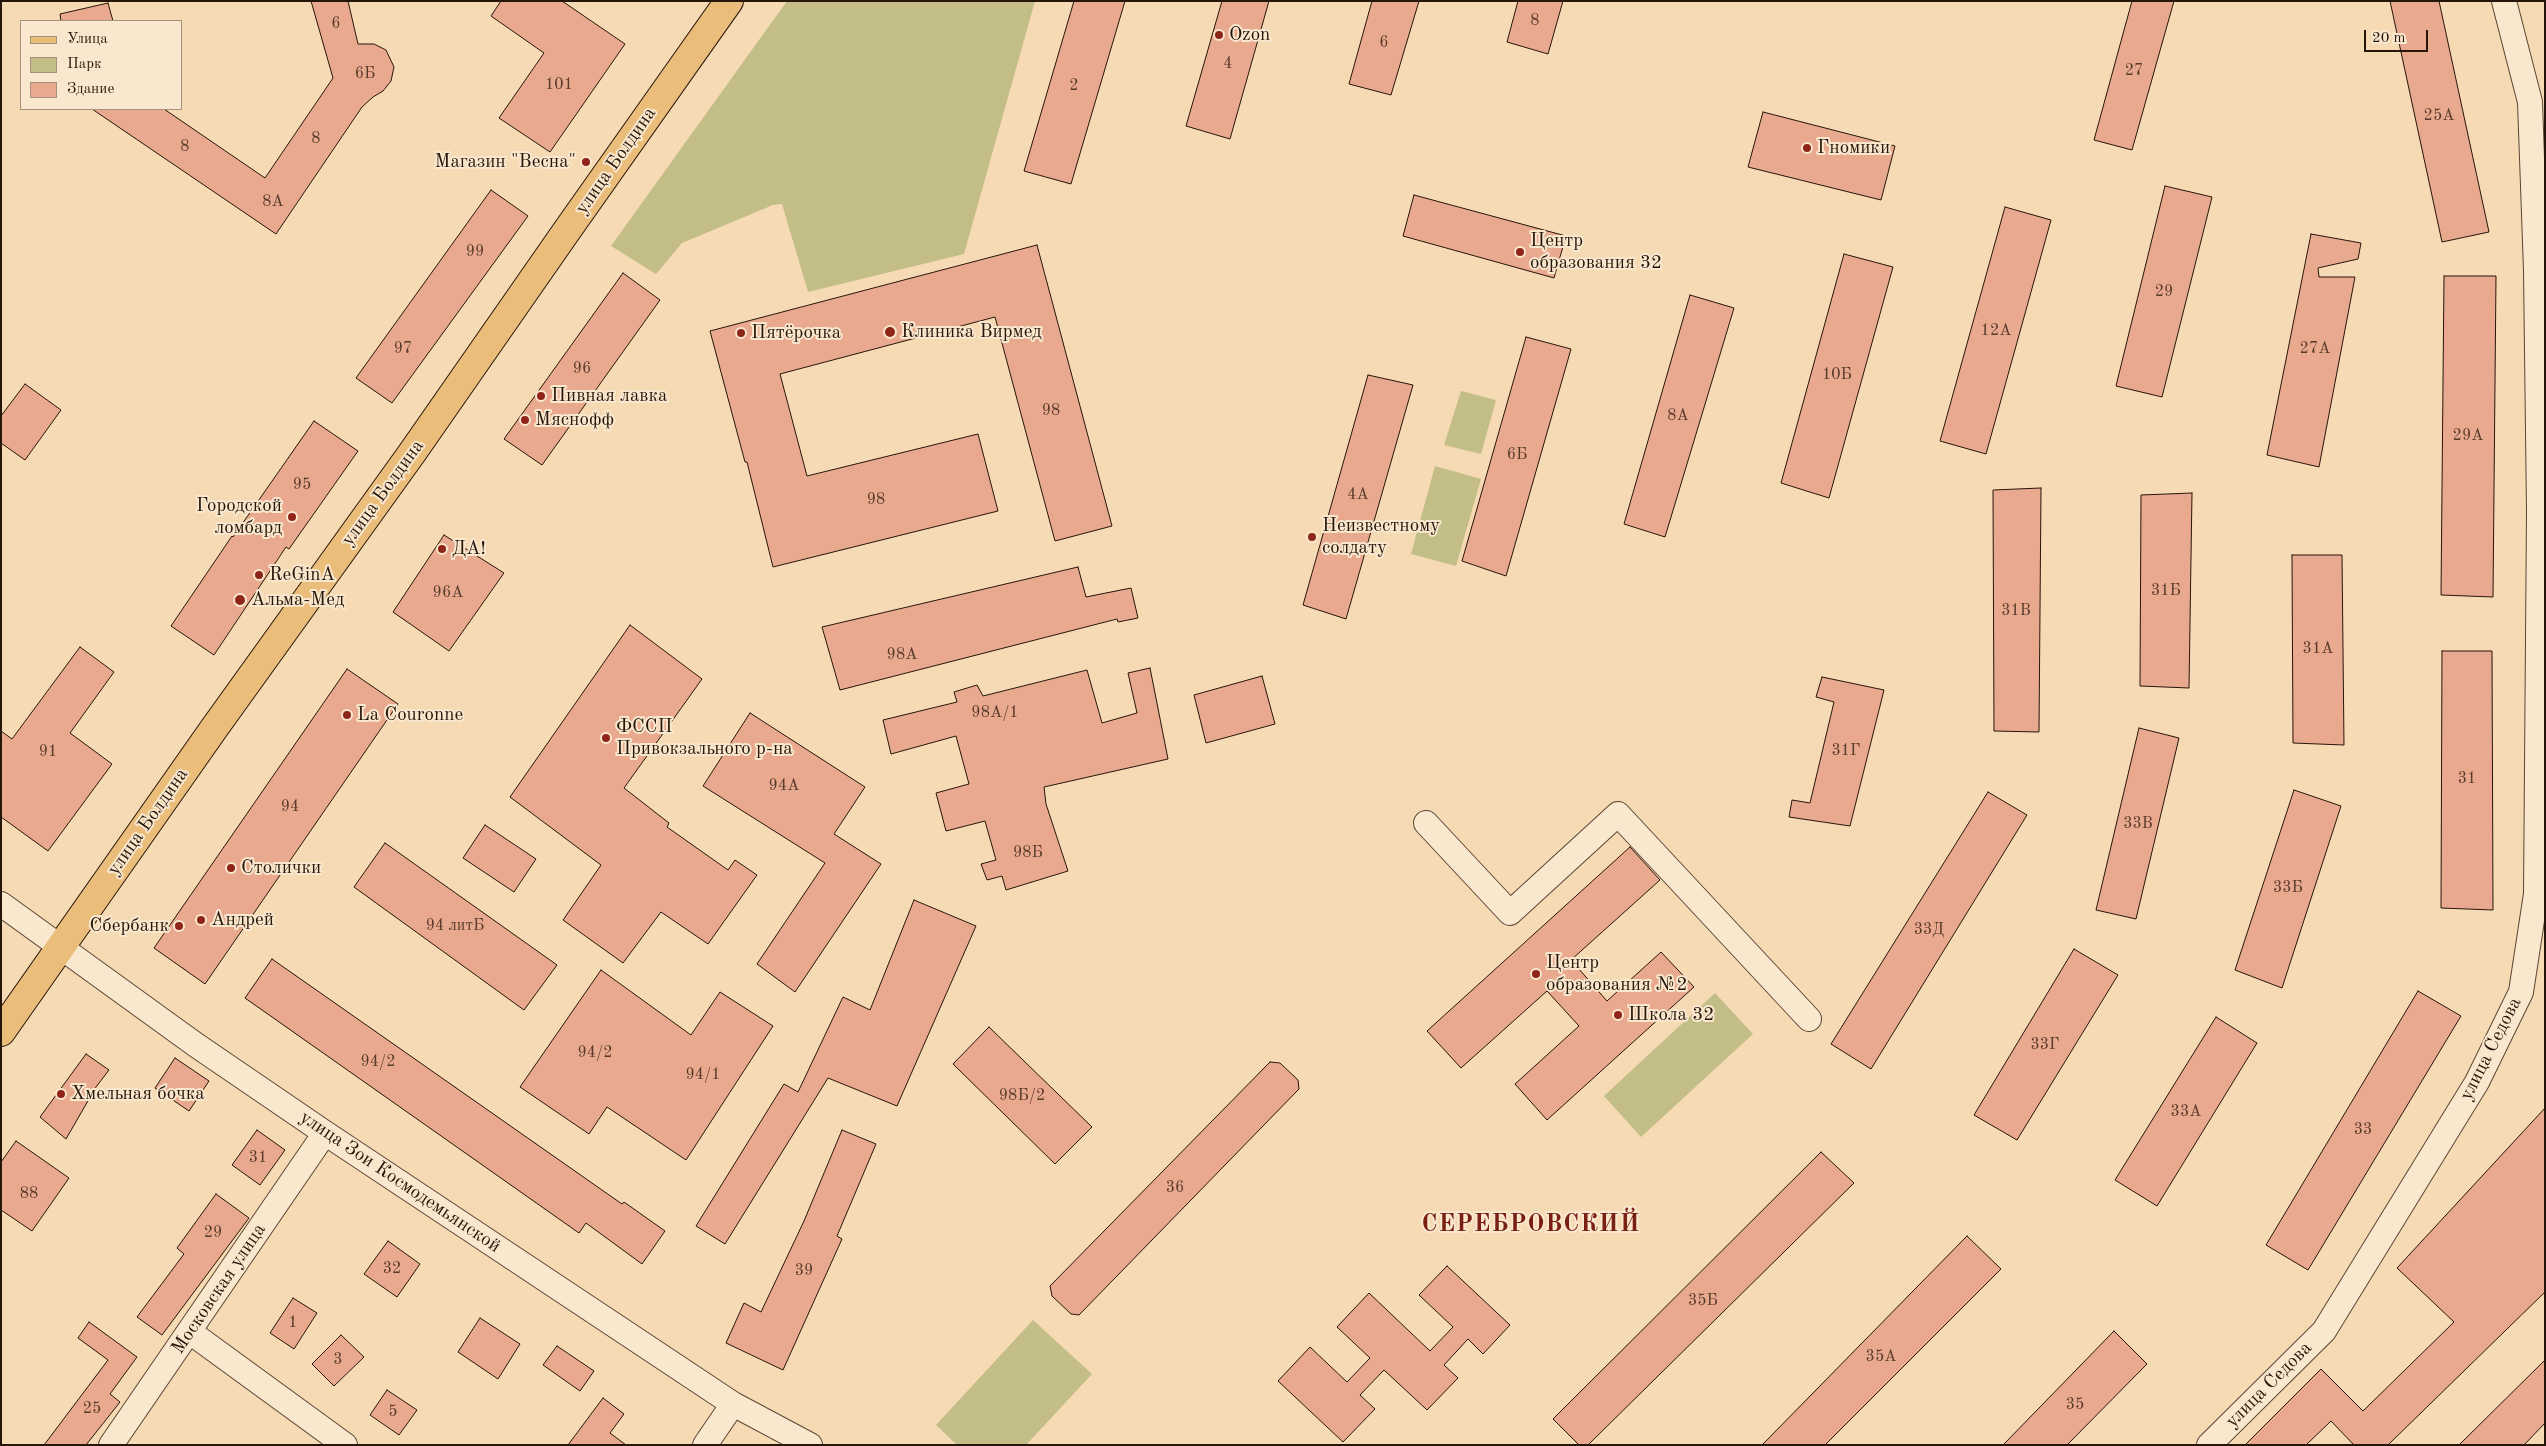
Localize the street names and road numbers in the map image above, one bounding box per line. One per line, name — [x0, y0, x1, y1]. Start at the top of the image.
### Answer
street label: улица Болдина — [571, 103, 661, 219]
street label: улица Болдина — [337, 435, 429, 551]
street label: улица Болдина — [103, 764, 193, 880]
street label: улица Седова — [2455, 994, 2527, 1104]
street label: улица Зои Космодемьянской — [295, 1106, 505, 1258]
street label: Московская улица — [167, 1219, 271, 1359]
street label: улица Седова — [2221, 1337, 2317, 1433]

